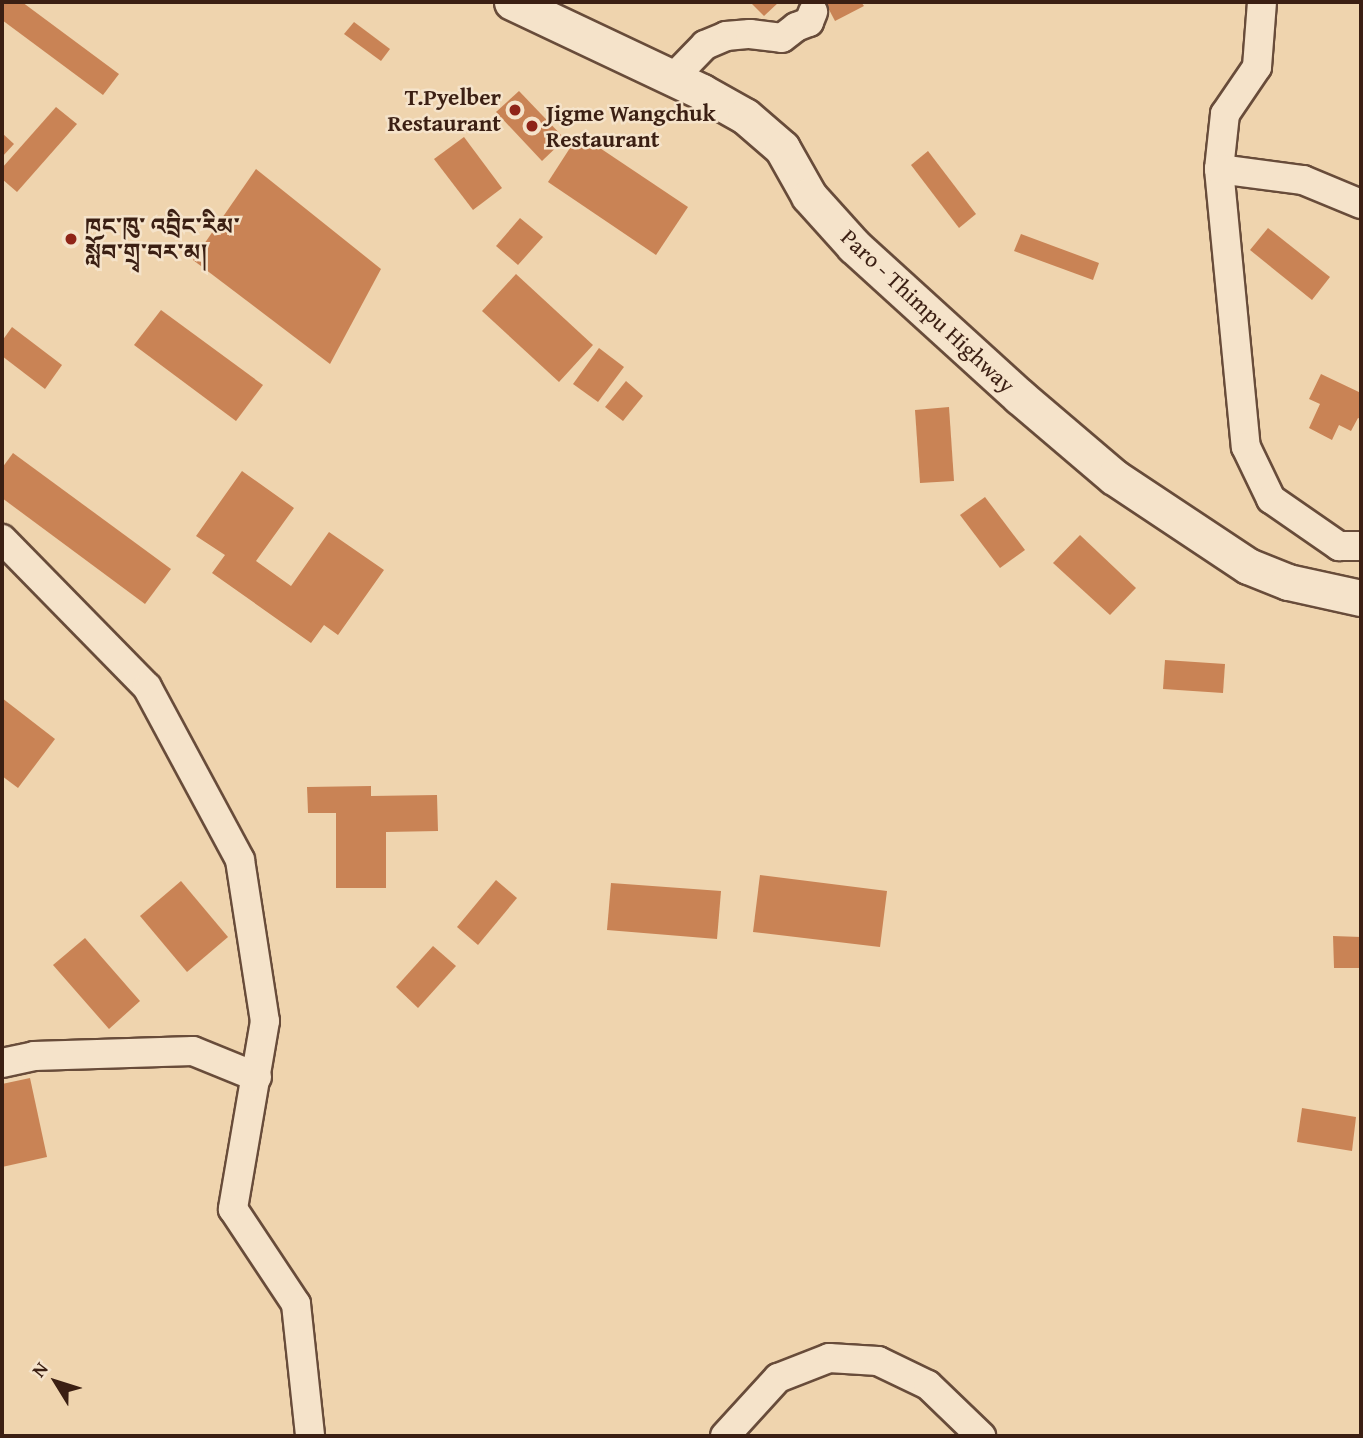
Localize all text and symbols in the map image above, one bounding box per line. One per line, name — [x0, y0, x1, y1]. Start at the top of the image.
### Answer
place label: T.Pyelber Restaurant — [387, 83, 501, 137]
place label: Jigme Wangchuk Restaurant — [546, 99, 716, 153]
marker: T.Pyelber Restaurant — [507, 102, 523, 118]
marker: Jigme Wangchuk Restaurant — [524, 118, 540, 134]
place label: ཁང་ཁུ་ འབྲིང་རིམ་ སློབ་གྲྭ་བར་མ། — [85, 212, 240, 266]
street label: Paro - Thimpu Highway — [835, 223, 1021, 399]
marker: ཁང་ཁུ་ འབྲིང་རིམ་ སློབ་གྲྭ་བར་མ། — [63, 231, 79, 247]
north arrow — [21, 1347, 91, 1417]
text: N — [25, 1355, 54, 1383]

